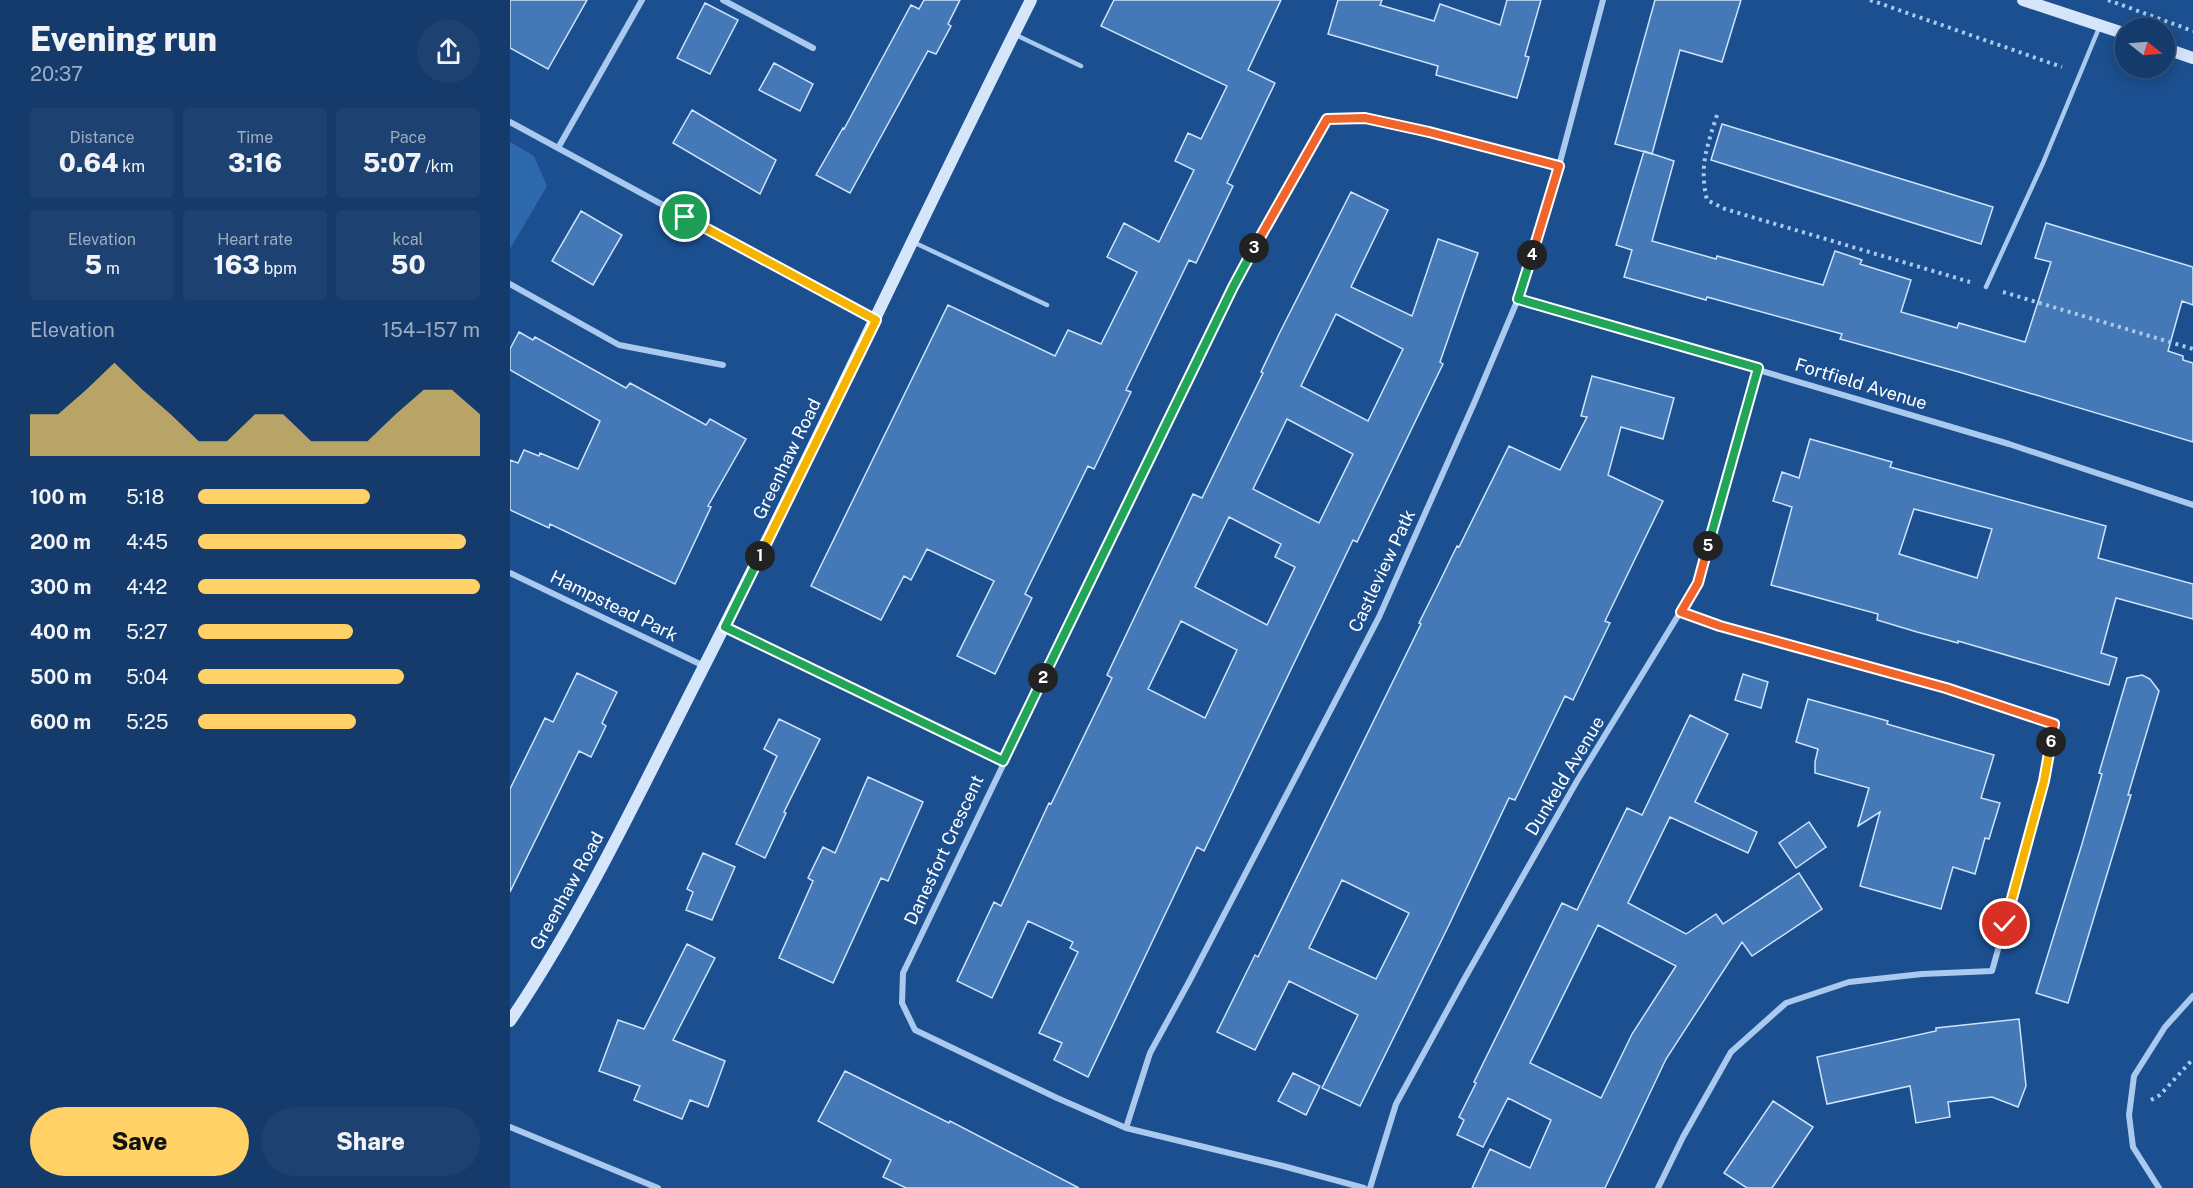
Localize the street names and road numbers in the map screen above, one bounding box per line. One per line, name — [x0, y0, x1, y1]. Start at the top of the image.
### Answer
street label: Fortfield Avenue — [1792, 353, 1930, 414]
street label: Greenhaw Road — [748, 395, 825, 523]
street label: Castleview Patk — [1344, 506, 1419, 635]
street label: Hampstead Park — [547, 566, 681, 645]
street label: Dunkeld Avenue — [1521, 712, 1608, 839]
street label: Danesfort Crescent — [900, 772, 987, 928]
street label: Greenhaw Road — [525, 828, 608, 954]

